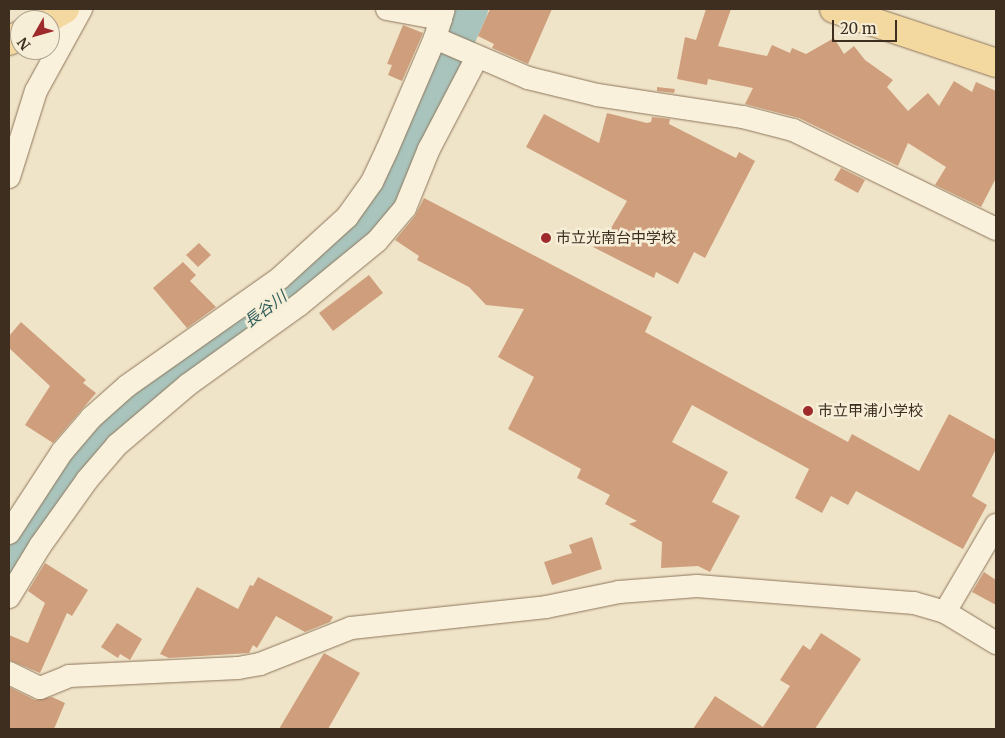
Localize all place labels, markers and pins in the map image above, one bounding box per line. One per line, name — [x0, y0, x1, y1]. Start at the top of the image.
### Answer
place label: 市立光南台中学校 — [556, 229, 676, 247]
marker: 市立光南台中学校 — [540, 232, 552, 244]
place label: 市立甲浦小学校 — [818, 402, 923, 420]
marker: 市立甲浦小学校 — [802, 405, 814, 417]

